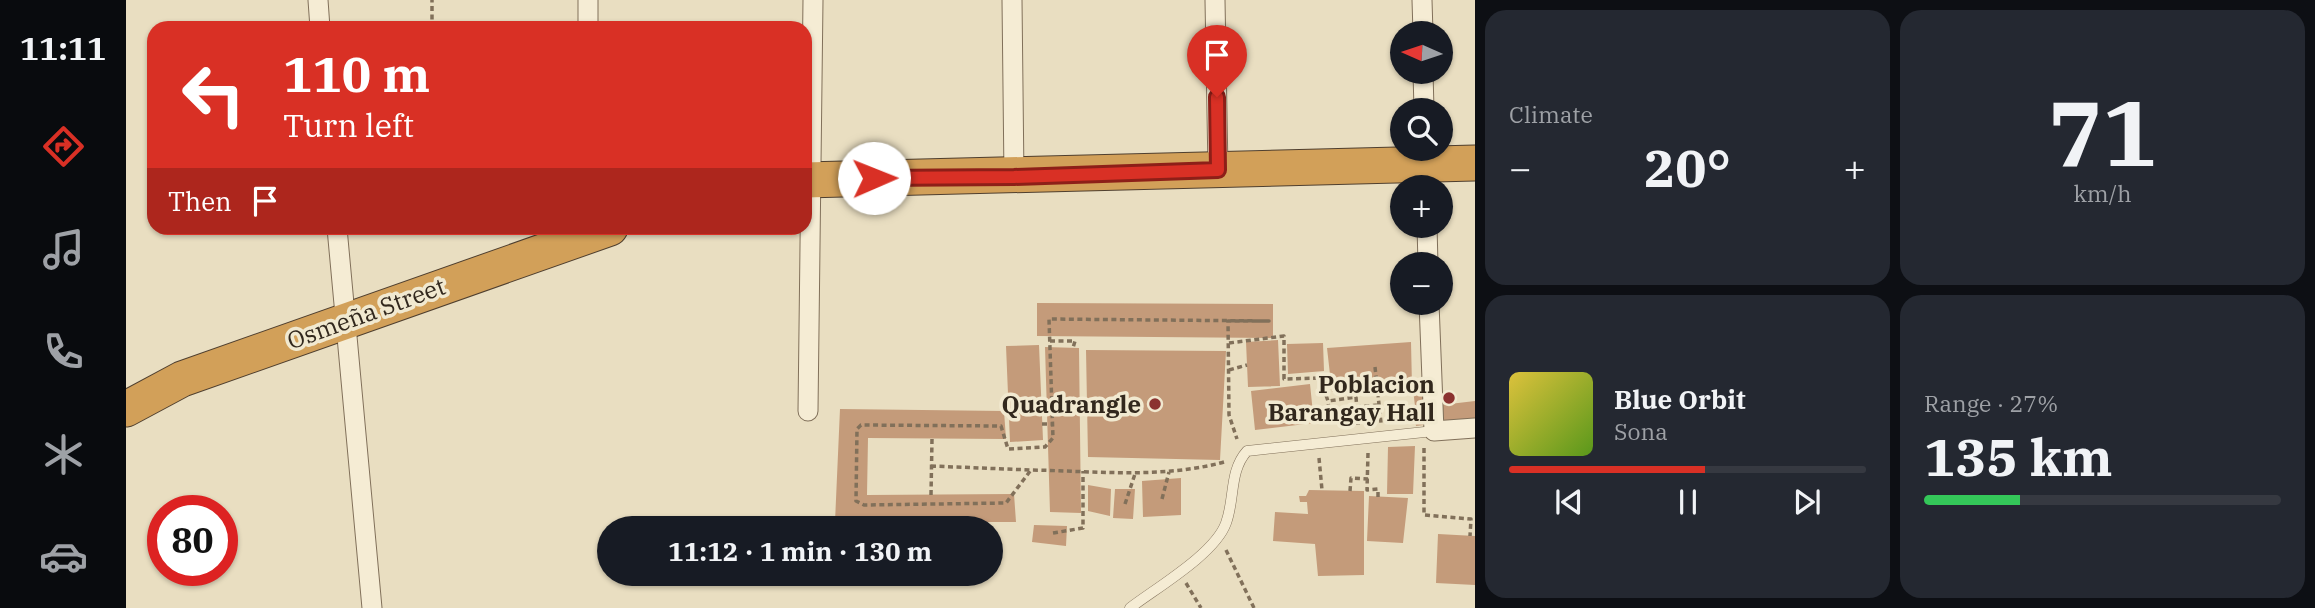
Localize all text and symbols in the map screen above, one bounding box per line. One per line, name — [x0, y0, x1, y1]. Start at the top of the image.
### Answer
north arrow — [1390, 21, 1452, 84]
map controls — [1390, 21, 1453, 315]
pin — [1187, 25, 1247, 97]
text: 11:11 — [20, 27, 106, 69]
icon: arrive — [1198, 36, 1236, 74]
text: 110 m — [283, 42, 430, 105]
icon: left — [168, 49, 259, 140]
text: 71 — [2048, 73, 2157, 191]
button: search — [1390, 98, 1453, 161]
text: Climate — [1509, 99, 1593, 129]
text: Turn left — [283, 104, 414, 146]
icon: directions — [39, 122, 88, 171]
text: 20° — [1644, 134, 1731, 201]
position arrow — [837, 141, 911, 215]
text: − — [1509, 143, 1532, 192]
text: + — [1843, 143, 1866, 192]
button: + — [1390, 175, 1453, 238]
text: km/h — [2073, 178, 2132, 208]
icon: arrive — [246, 182, 284, 220]
text: Then — [168, 184, 232, 218]
icon: music — [39, 225, 88, 274]
button: − — [1390, 252, 1453, 315]
street label: Osmeña Street — [283, 270, 449, 356]
icon: phone — [39, 327, 88, 376]
place label: Poblacion Barangay Hall — [1268, 368, 1435, 428]
text: Blue Orbit — [1614, 382, 1746, 416]
place label: Quadrangle — [1002, 388, 1141, 420]
text: Range · 27% — [1924, 388, 2058, 418]
marker: Poblacion Barangay Hall — [1441, 390, 1457, 406]
marker: Quadrangle — [1147, 396, 1163, 412]
text: Sona — [1614, 416, 1668, 446]
text: 135 km — [1924, 423, 2113, 490]
icon: climate — [39, 430, 88, 479]
icon: previous — [1550, 483, 1588, 521]
icon: pause — [1669, 483, 1707, 521]
icon: next — [1788, 483, 1826, 521]
speed limit sign: 80 — [147, 495, 238, 586]
icon: car — [39, 532, 88, 581]
text: 11:12 · 1 min · 130 m — [668, 534, 932, 568]

